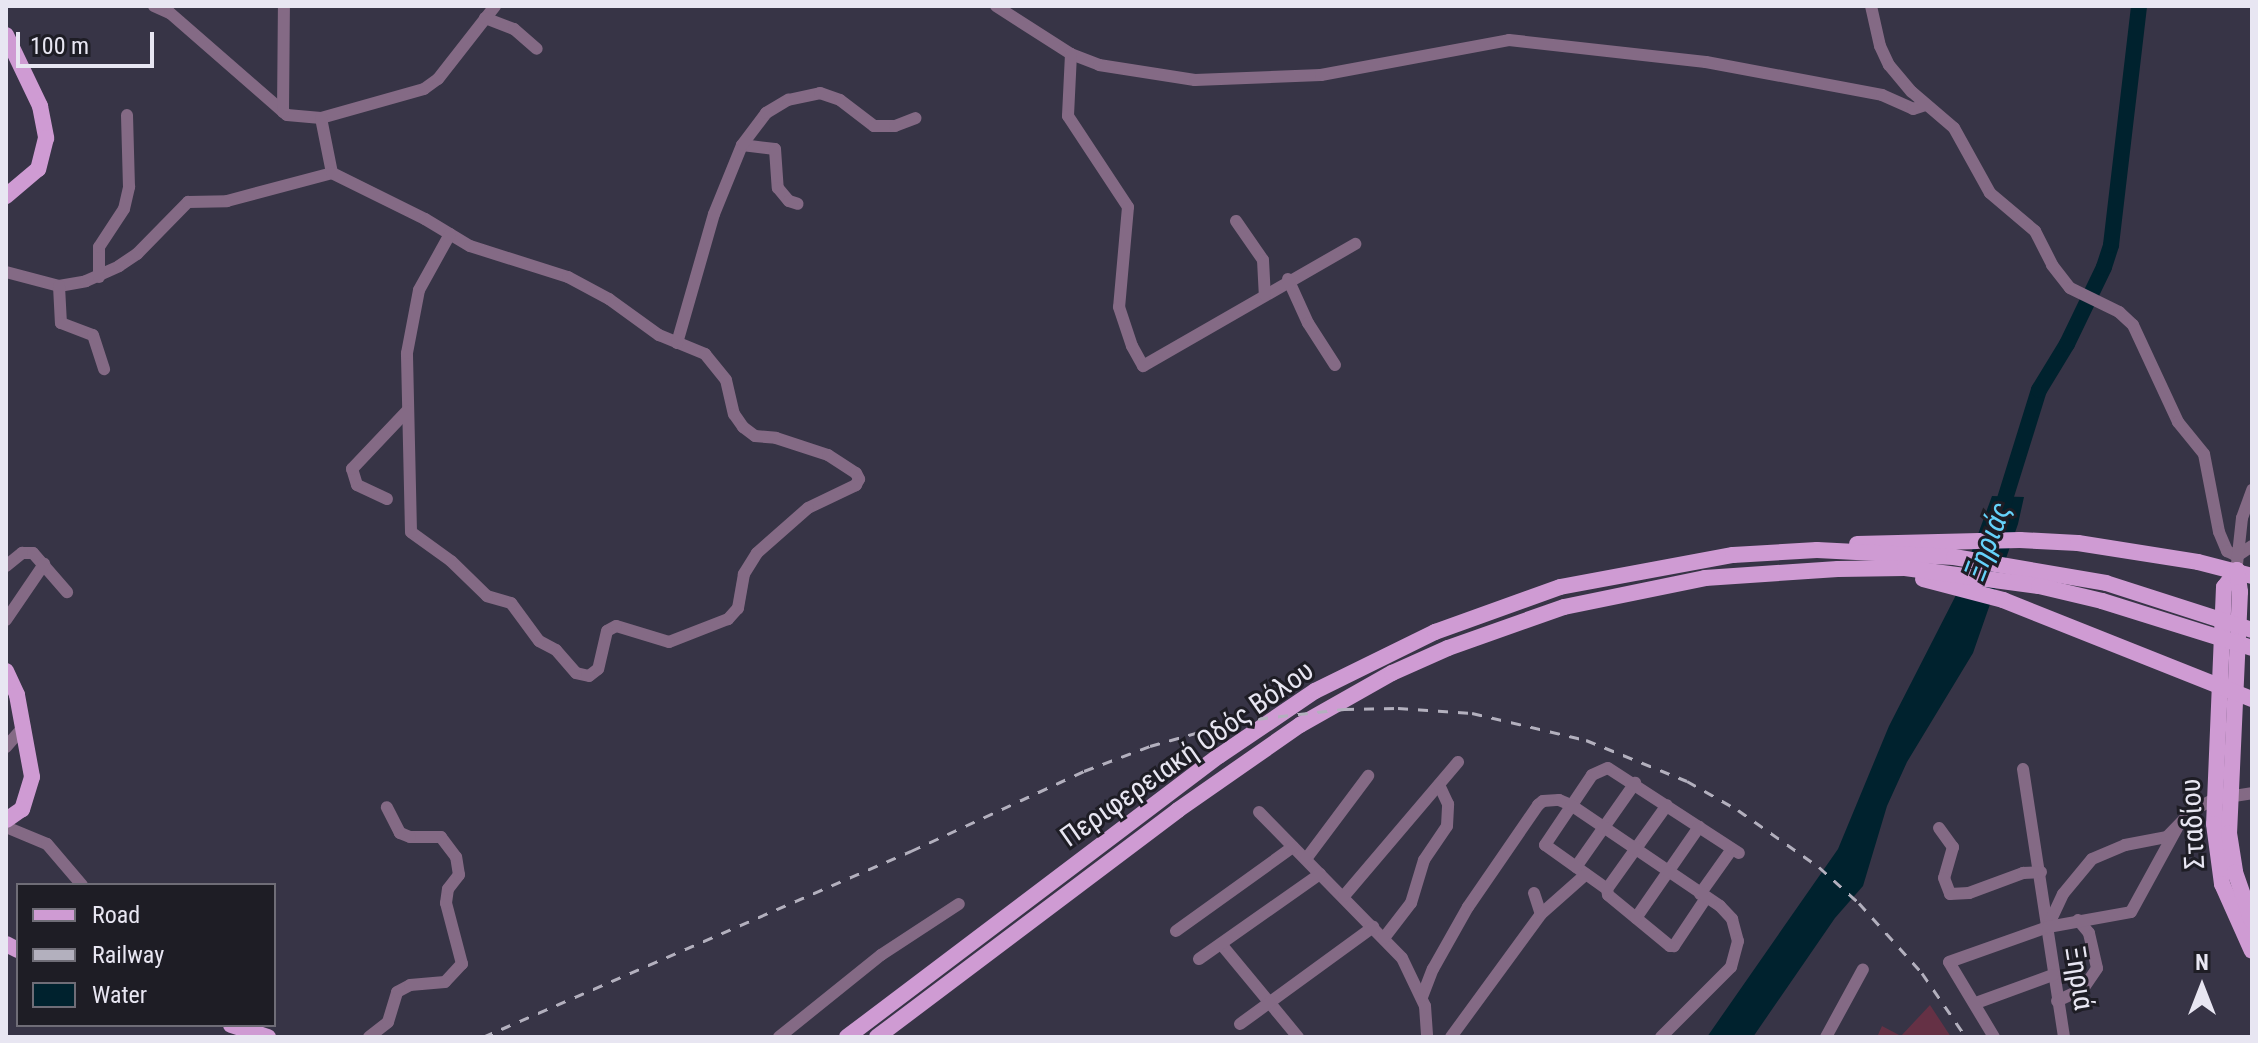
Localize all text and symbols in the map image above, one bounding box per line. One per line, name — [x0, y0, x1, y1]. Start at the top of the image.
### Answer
scale bar — [20, 16, 158, 66]
text: 100 m — [30, 32, 89, 60]
water label: Ξηριάς — [1957, 497, 2019, 585]
street label: Περιφερειακή Οδός Βόλου — [1054, 654, 1320, 854]
street label: Σταδίου — [2174, 778, 2212, 870]
legend — [16, 883, 276, 1027]
text: Road — [92, 901, 140, 929]
text: Railway — [92, 941, 164, 969]
street label: Ξηριά — [2057, 944, 2101, 1012]
north arrow — [2162, 947, 2242, 1027]
text: N — [2195, 950, 2209, 975]
text: Water — [92, 981, 147, 1009]

